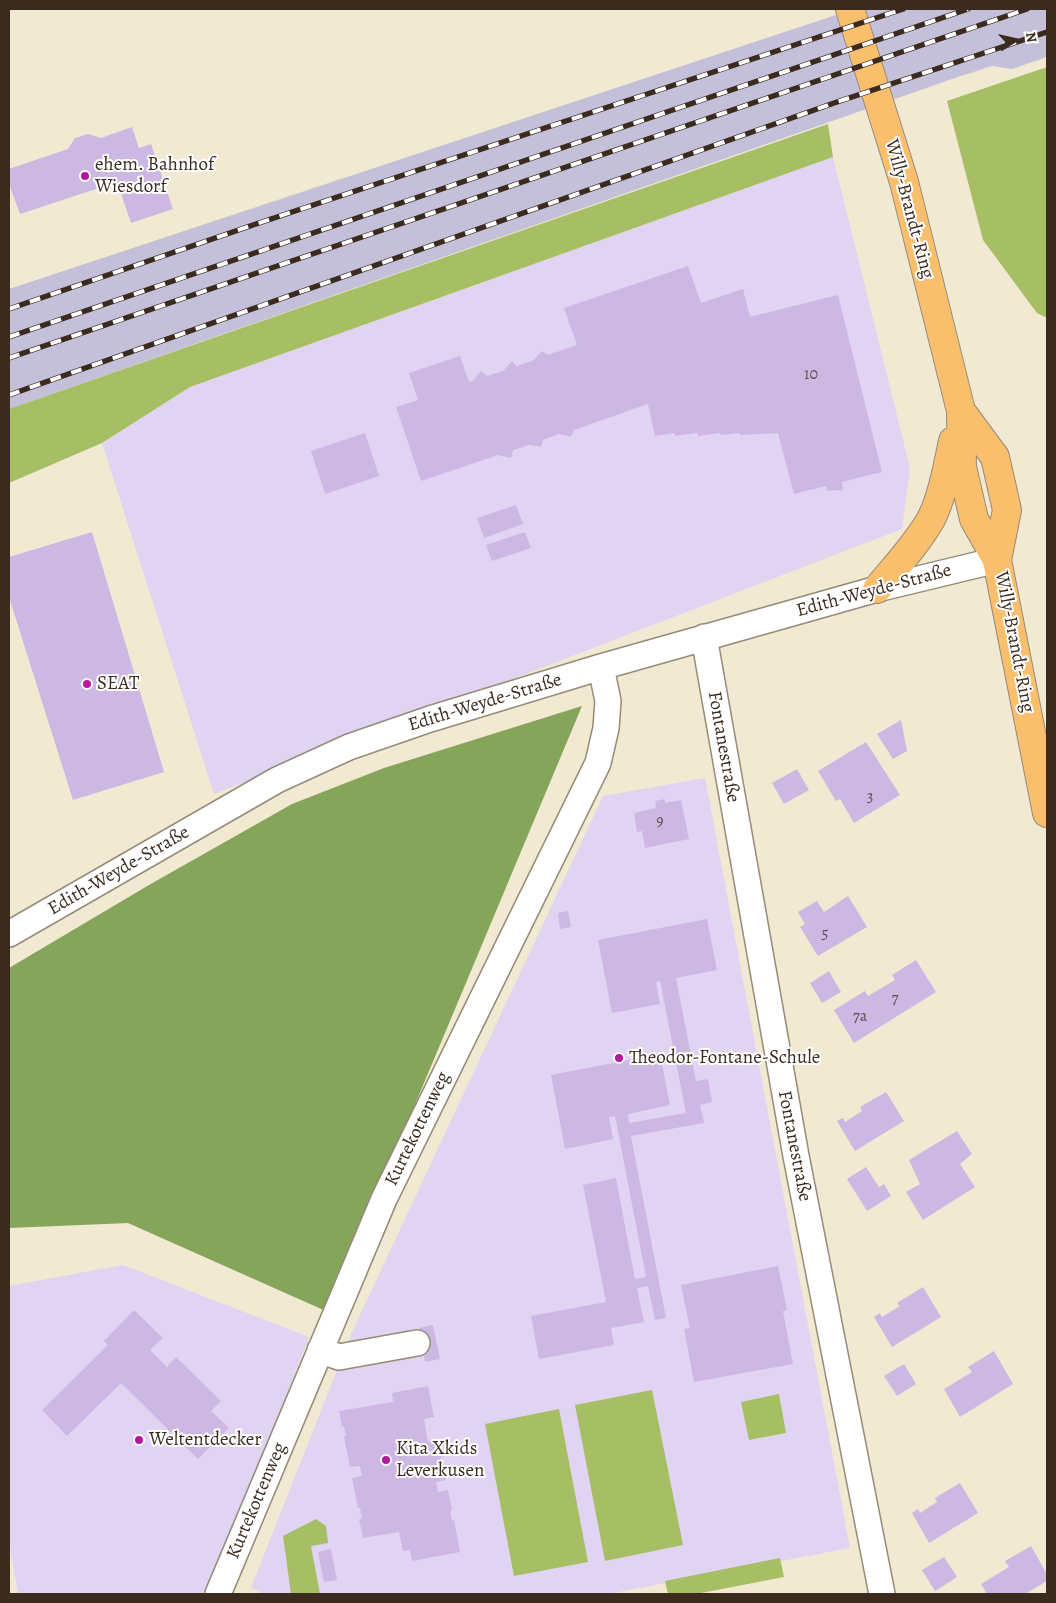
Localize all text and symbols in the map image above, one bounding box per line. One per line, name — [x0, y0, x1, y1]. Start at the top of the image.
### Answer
north arrow — [991, 15, 1041, 65]
text: N — [1021, 31, 1042, 44]
street label: Willy-Brandt-Ring — [879, 137, 939, 281]
place label: ehem. Bahnhof Wiesdorf — [95, 154, 214, 198]
marker: ehem. Bahnhof Wiesdorf — [79, 170, 91, 182]
house number: 10 — [804, 365, 818, 385]
street label: Edith-Weyde-Straße — [794, 559, 954, 623]
street label: Willy-Brandt-Ring — [989, 569, 1039, 715]
street label: Edith-Weyde-Straße — [405, 669, 565, 737]
place label: SEAT — [97, 673, 139, 695]
marker: SEAT — [81, 678, 93, 690]
street label: Fontanestraße — [702, 690, 744, 804]
house number: 3 — [867, 787, 873, 807]
house number: 9 — [656, 812, 664, 832]
street label: Edith-Weyde-Straße — [44, 821, 194, 921]
house number: 5 — [822, 924, 828, 944]
house number: 7 — [892, 989, 898, 1009]
house number: 7a — [853, 1007, 867, 1027]
place label: Theodor-Fontane-Schule — [629, 1047, 820, 1069]
marker: Theodor-Fontane-Schule — [613, 1052, 625, 1064]
street label: Kurtekottenweg — [380, 1068, 456, 1190]
street label: Fontanestraße — [772, 1089, 816, 1203]
place label: Weltentdecker — [149, 1429, 262, 1451]
marker: Weltentdecker — [133, 1434, 145, 1446]
place label: Kita Xkids Leverkusen — [396, 1438, 484, 1482]
street label: Kurtekottenweg — [222, 1439, 292, 1563]
marker: Kita Xkids Leverkusen — [380, 1454, 392, 1466]

